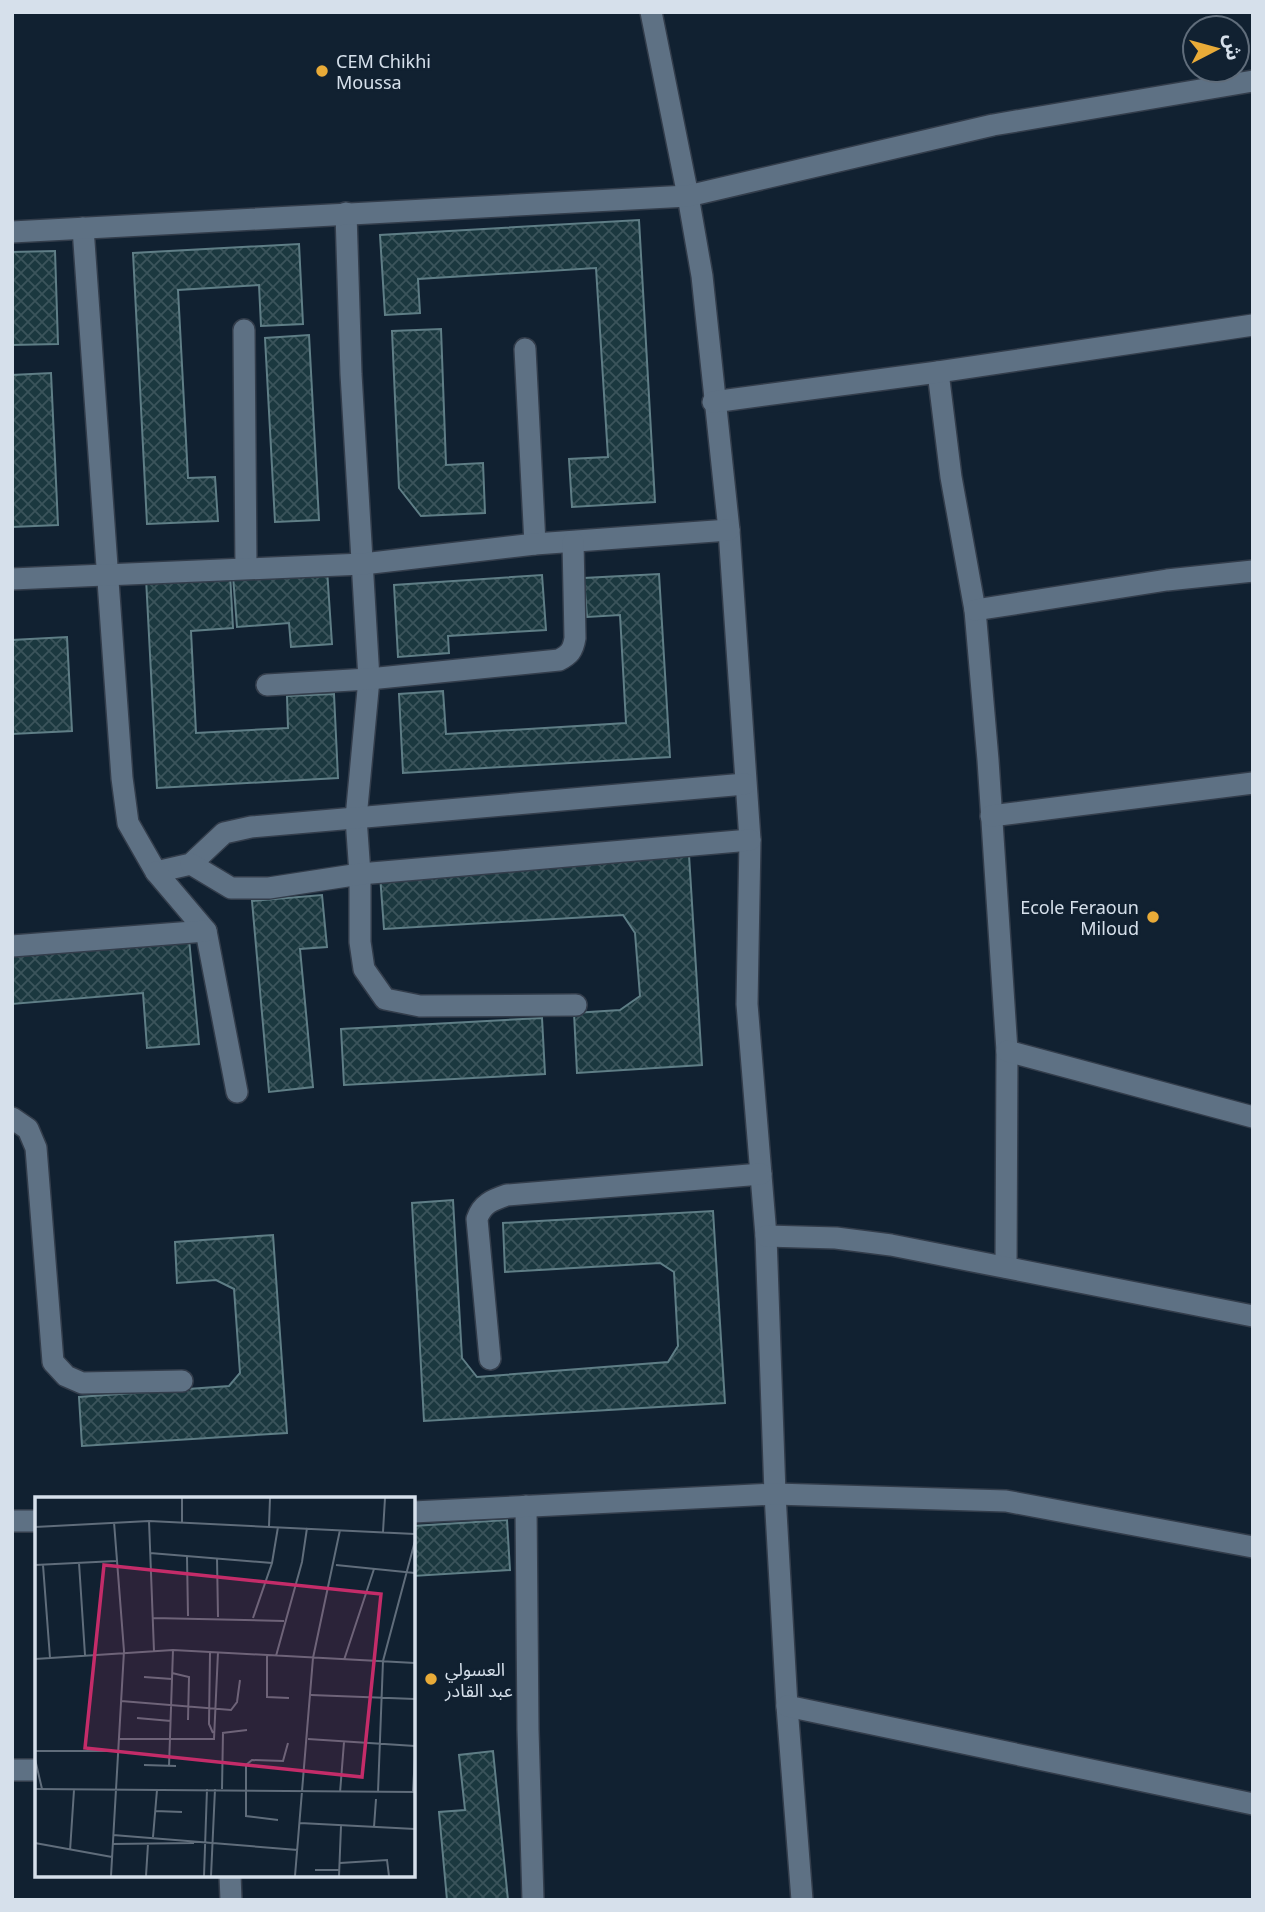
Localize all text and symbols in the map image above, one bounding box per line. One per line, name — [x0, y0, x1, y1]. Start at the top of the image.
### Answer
north arrow — [1181, 14, 1251, 84]
text: ش — [1219, 33, 1247, 62]
place label: CEM Chikhi Moussa — [336, 49, 431, 94]
marker: CEM Chikhi Moussa — [314, 63, 330, 79]
place label: Ecole Feraoun Miloud — [1020, 895, 1139, 940]
marker: Ecole Feraoun Miloud — [1145, 909, 1161, 925]
inset map — [35, 1497, 415, 1877]
place label: العسولي عبد القادر — [444, 1657, 513, 1702]
marker: العسولي عبد القادر — [423, 1671, 439, 1687]

